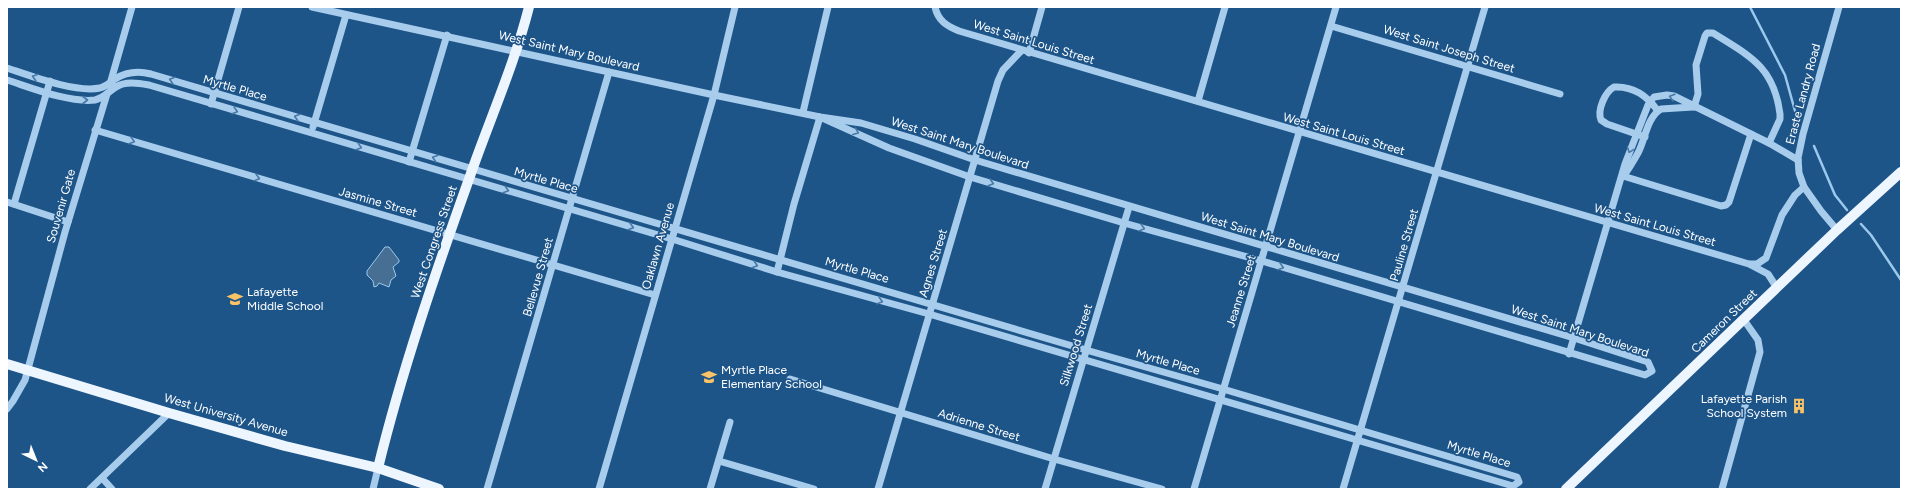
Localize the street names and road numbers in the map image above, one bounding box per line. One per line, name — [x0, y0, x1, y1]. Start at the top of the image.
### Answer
street label: West Saint Louis Street — [972, 17, 1097, 67]
street label: West Saint Joseph Street — [1382, 22, 1517, 76]
street label: West Saint Mary Boulevard — [497, 28, 641, 74]
street label: Eraste Landry Road — [1783, 42, 1823, 146]
street label: Myrtle Place — [201, 72, 269, 104]
street label: West Saint Louis Street — [1282, 110, 1407, 158]
street label: West Saint Mary Boulevard — [889, 114, 1031, 172]
street label: Myrtle Place — [512, 164, 580, 196]
street label: Souvenir Gate — [44, 167, 78, 245]
street label: West Congress Street — [408, 183, 460, 300]
street label: Jasmine Street — [337, 184, 419, 220]
street label: Oaklawn Avenue — [639, 201, 677, 291]
street label: West Saint Louis Street — [1593, 201, 1718, 249]
street label: Pauline Street — [1387, 207, 1421, 283]
street label: West Saint Mary Boulevard — [1199, 209, 1341, 265]
street label: Agnes Street — [916, 227, 950, 299]
street label: Bellevue Street — [520, 235, 556, 318]
street label: Jeanne Street — [1223, 252, 1259, 329]
street label: Myrtle Place — [823, 254, 891, 286]
street label: Cameron Street — [1688, 286, 1760, 356]
street label: Silkwood Street — [1057, 302, 1095, 388]
street label: West Saint Mary Boulevard — [1509, 302, 1651, 360]
street label: Myrtle Place — [1134, 346, 1202, 378]
street label: West University Avenue — [162, 391, 290, 440]
street label: Adrienne Street — [936, 406, 1022, 444]
street label: Myrtle Place — [1445, 438, 1513, 470]

